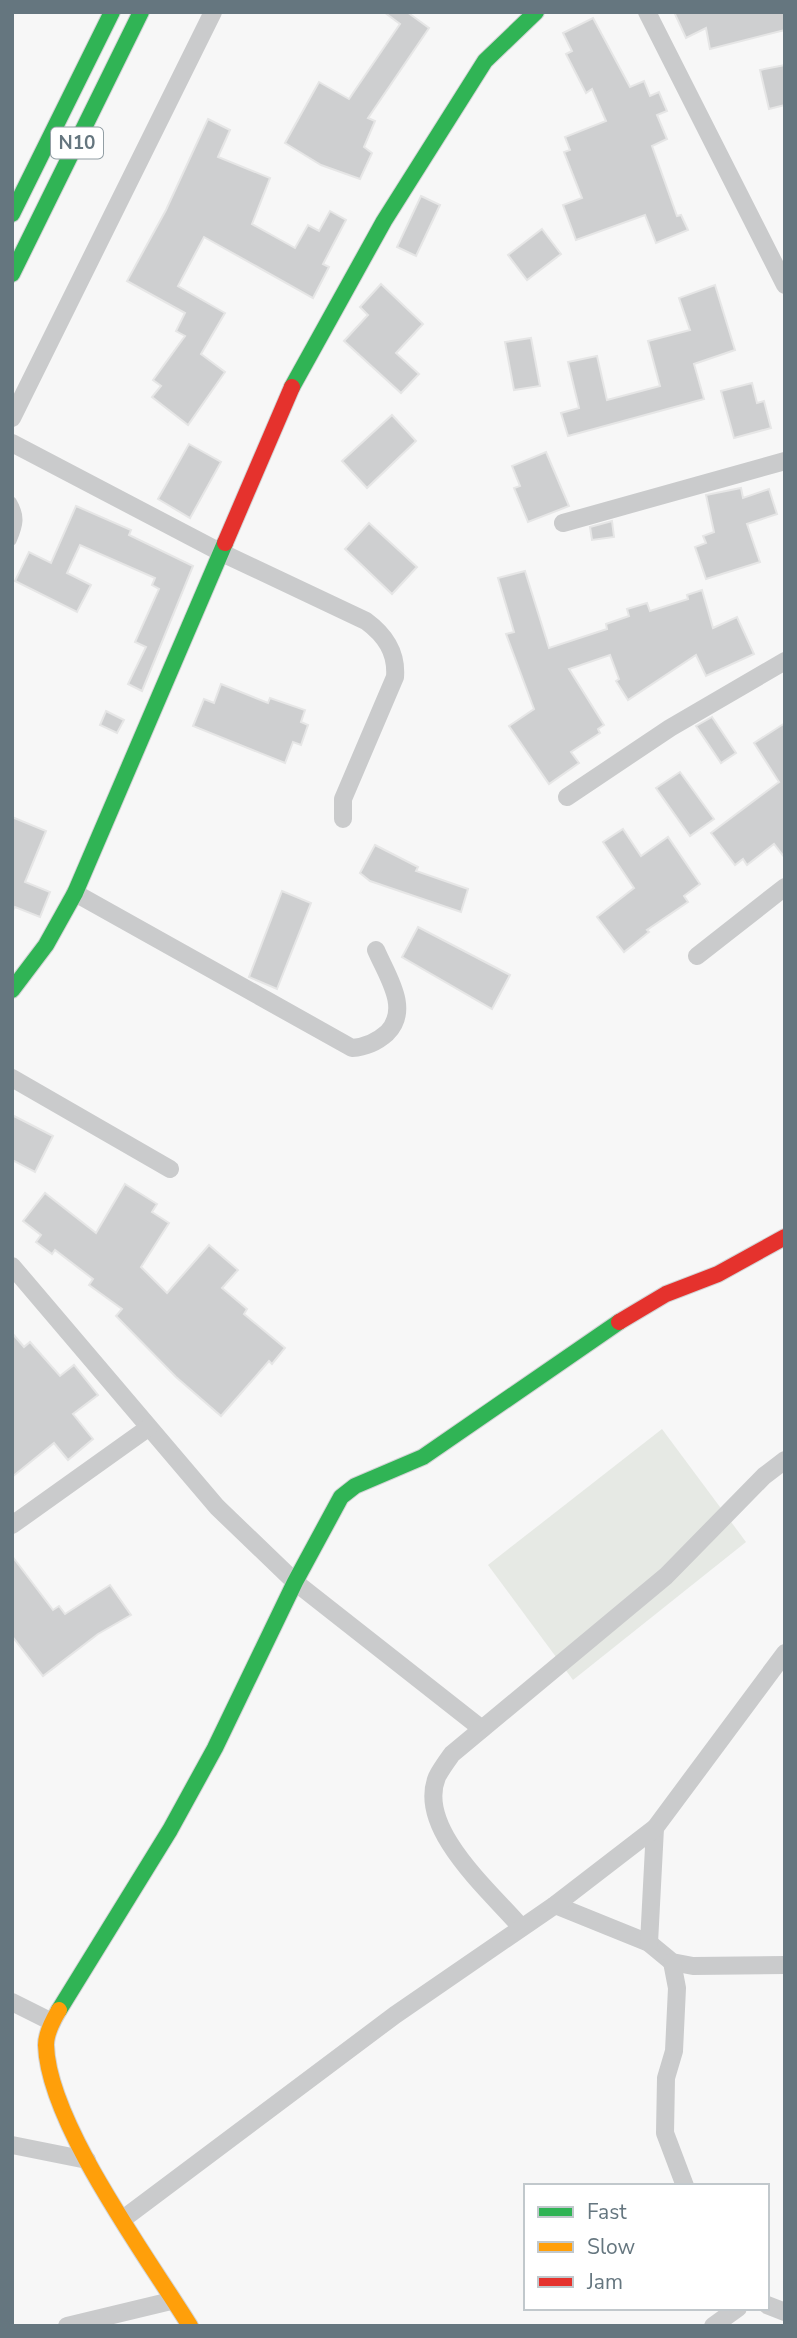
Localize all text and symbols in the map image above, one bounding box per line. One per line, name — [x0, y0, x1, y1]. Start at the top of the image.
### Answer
road number: N10 — [51, 127, 103, 158]
legend — [524, 2184, 769, 2310]
text: Fast — [587, 2198, 627, 2226]
text: Slow — [587, 2233, 636, 2261]
text: Jam — [586, 2268, 623, 2296]

